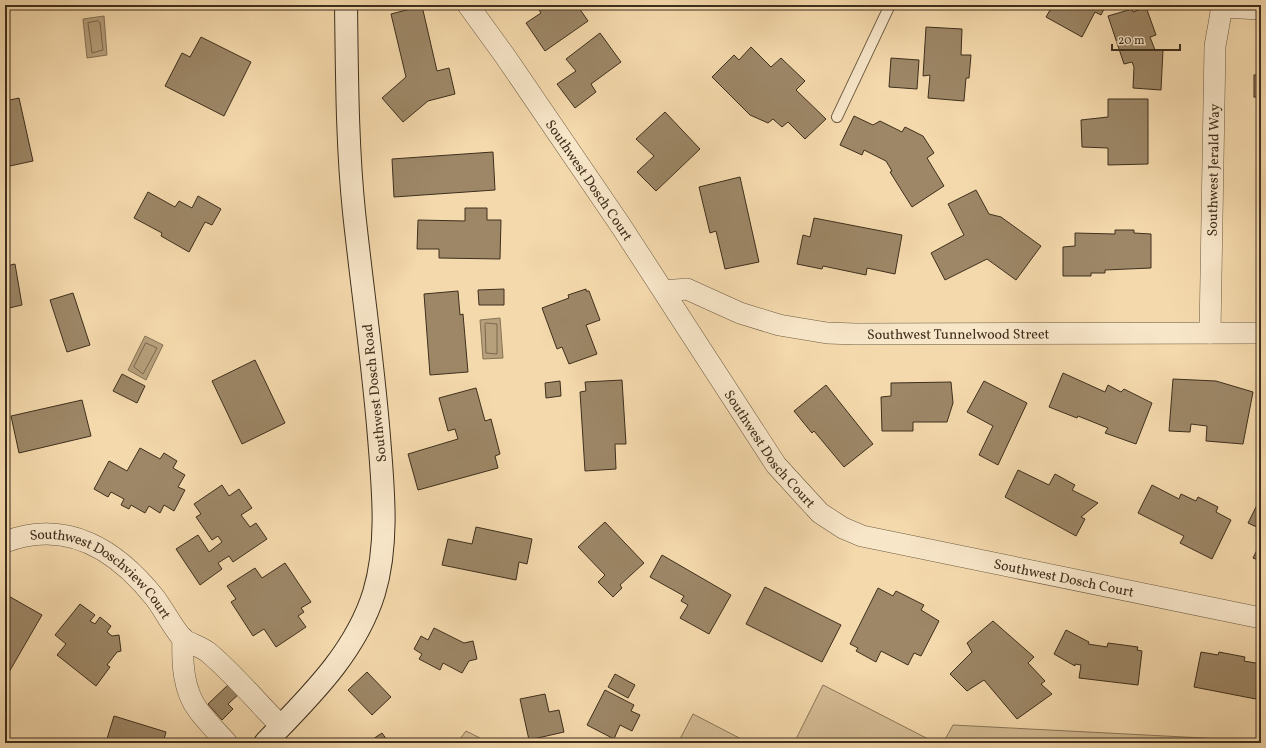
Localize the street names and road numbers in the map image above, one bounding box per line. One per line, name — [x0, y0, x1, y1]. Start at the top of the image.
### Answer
street label: Southwest Jerald Way — [1204, 103, 1225, 237]
street label: Southwest Dosch Court — [540, 116, 636, 245]
street label: Southwest Dosch Road — [359, 323, 392, 463]
street label: Southwest Tunnelwood Street — [867, 326, 1050, 345]
street label: Southwest Dosch Court — [719, 387, 819, 513]
street label: Southwest Doschview Court — [29, 526, 175, 623]
street label: Southwest Dosch Court — [992, 555, 1136, 603]

